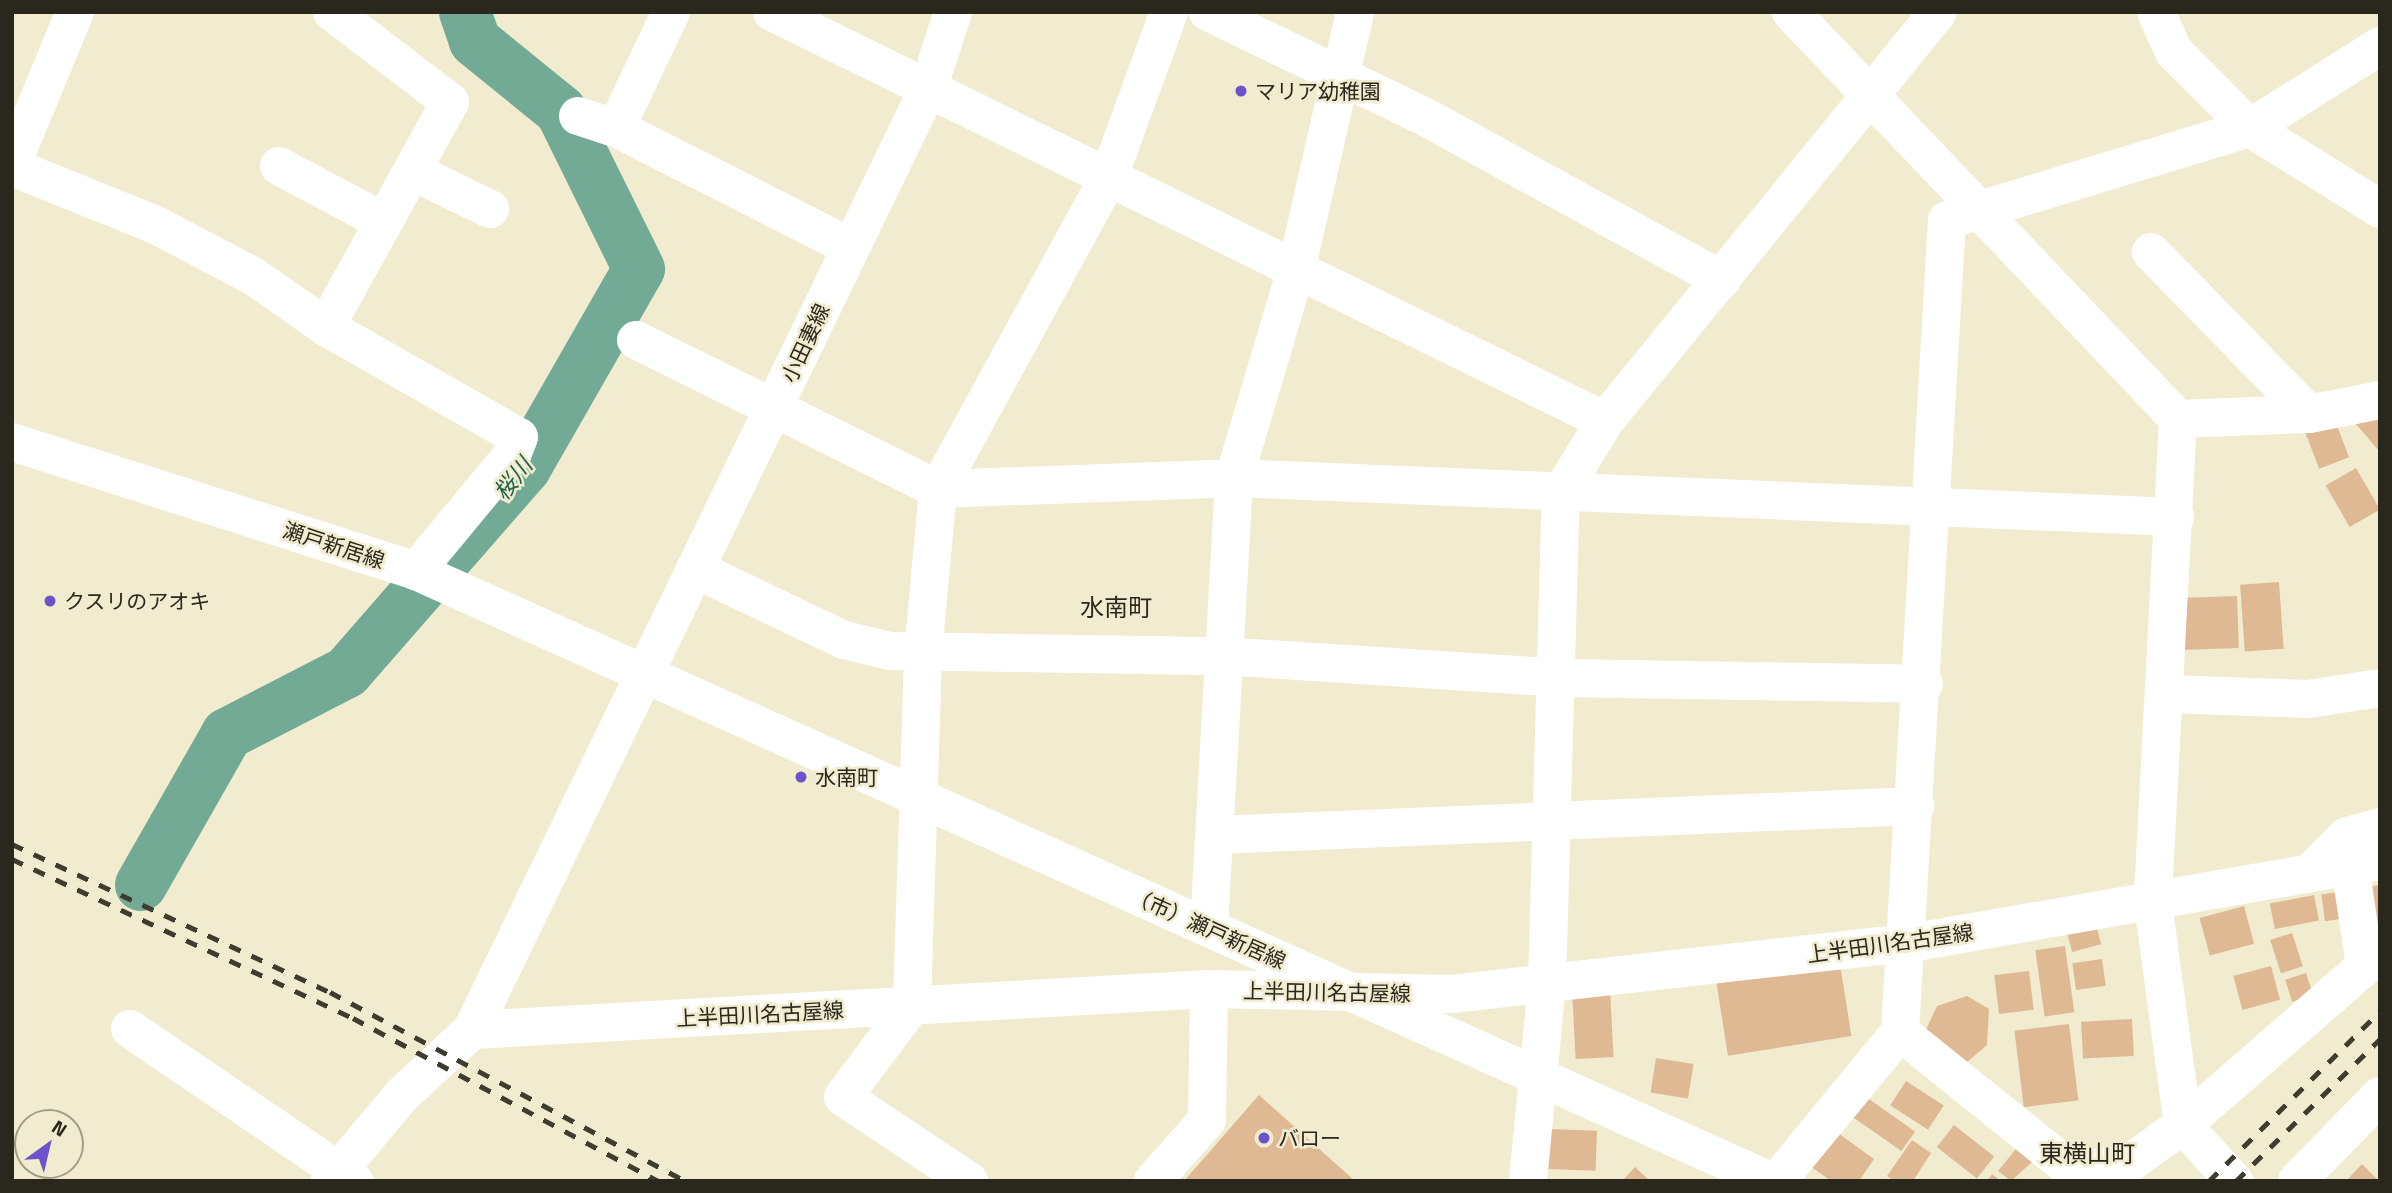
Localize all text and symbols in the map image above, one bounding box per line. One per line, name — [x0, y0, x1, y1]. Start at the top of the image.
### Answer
place label: マリア幼稚園 — [1255, 78, 1381, 104]
marker: マリア幼稚園 — [1233, 83, 1249, 99]
street label: 小田妻線 — [776, 300, 834, 386]
water label: 桜川 — [488, 452, 538, 506]
street label: 瀬戸新居線 — [280, 517, 388, 573]
place label: クスリのアオキ — [64, 588, 211, 614]
marker: クスリのアオキ — [42, 593, 58, 609]
district label: 水南町 — [1080, 594, 1152, 622]
place label: 水南町 — [815, 764, 878, 790]
marker: 水南町 — [793, 769, 809, 785]
street label: （市）瀬戸新居線 — [1126, 882, 1290, 974]
street label: 上半田川名古屋線 — [1805, 919, 1975, 967]
street label: 上半田川名古屋線 — [1243, 978, 1411, 1006]
street label: 上半田川名古屋線 — [675, 997, 845, 1031]
north arrow — [14, 1109, 84, 1179]
text: N — [46, 1112, 73, 1144]
place label: バロー — [1278, 1125, 1341, 1151]
marker: バロー — [1256, 1130, 1272, 1146]
district label: 東横山町 — [2039, 1140, 2135, 1168]

